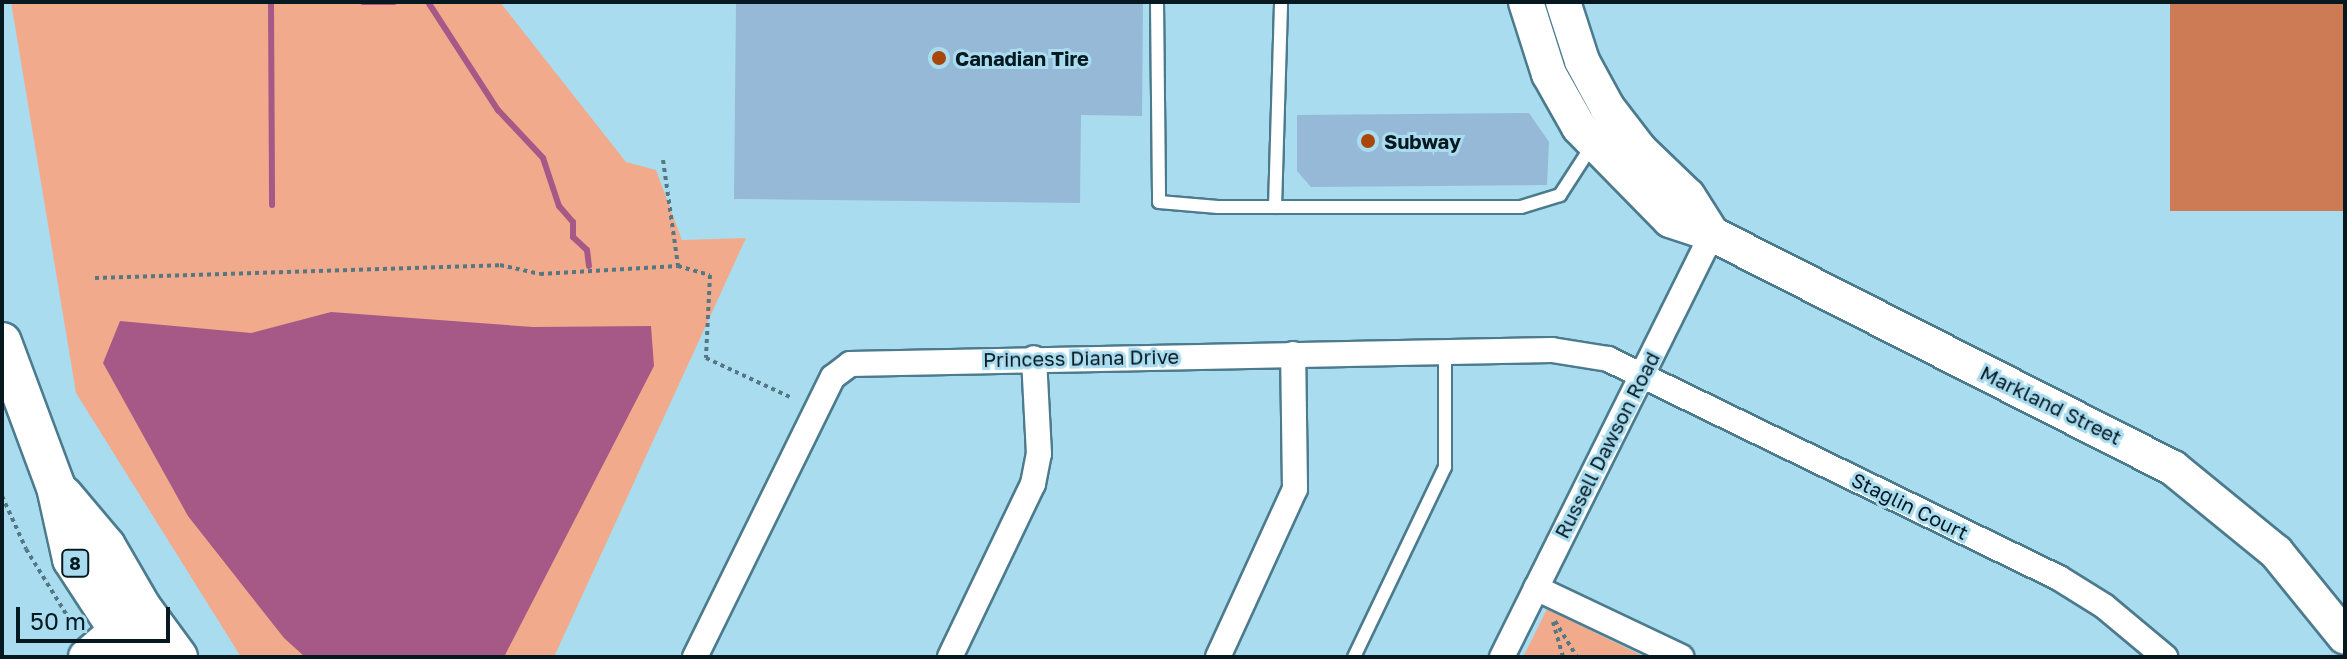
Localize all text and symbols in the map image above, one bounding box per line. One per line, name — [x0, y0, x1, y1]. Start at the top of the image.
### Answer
place label: Canadian Tire — [955, 46, 1089, 70]
marker: Canadian Tire — [930, 49, 948, 67]
place label: Subway — [1384, 129, 1461, 153]
marker: Subway — [1359, 132, 1377, 150]
street label: Princess Diana Drive — [983, 344, 1179, 372]
street label: Russell Dawson Road — [1550, 348, 1664, 542]
street label: Markland Street — [1976, 360, 2126, 450]
street label: Staglin Court — [1848, 467, 1972, 545]
road number: 8 — [61, 549, 89, 577]
scale bar — [20, 591, 174, 641]
text: 50 m — [30, 606, 86, 635]

